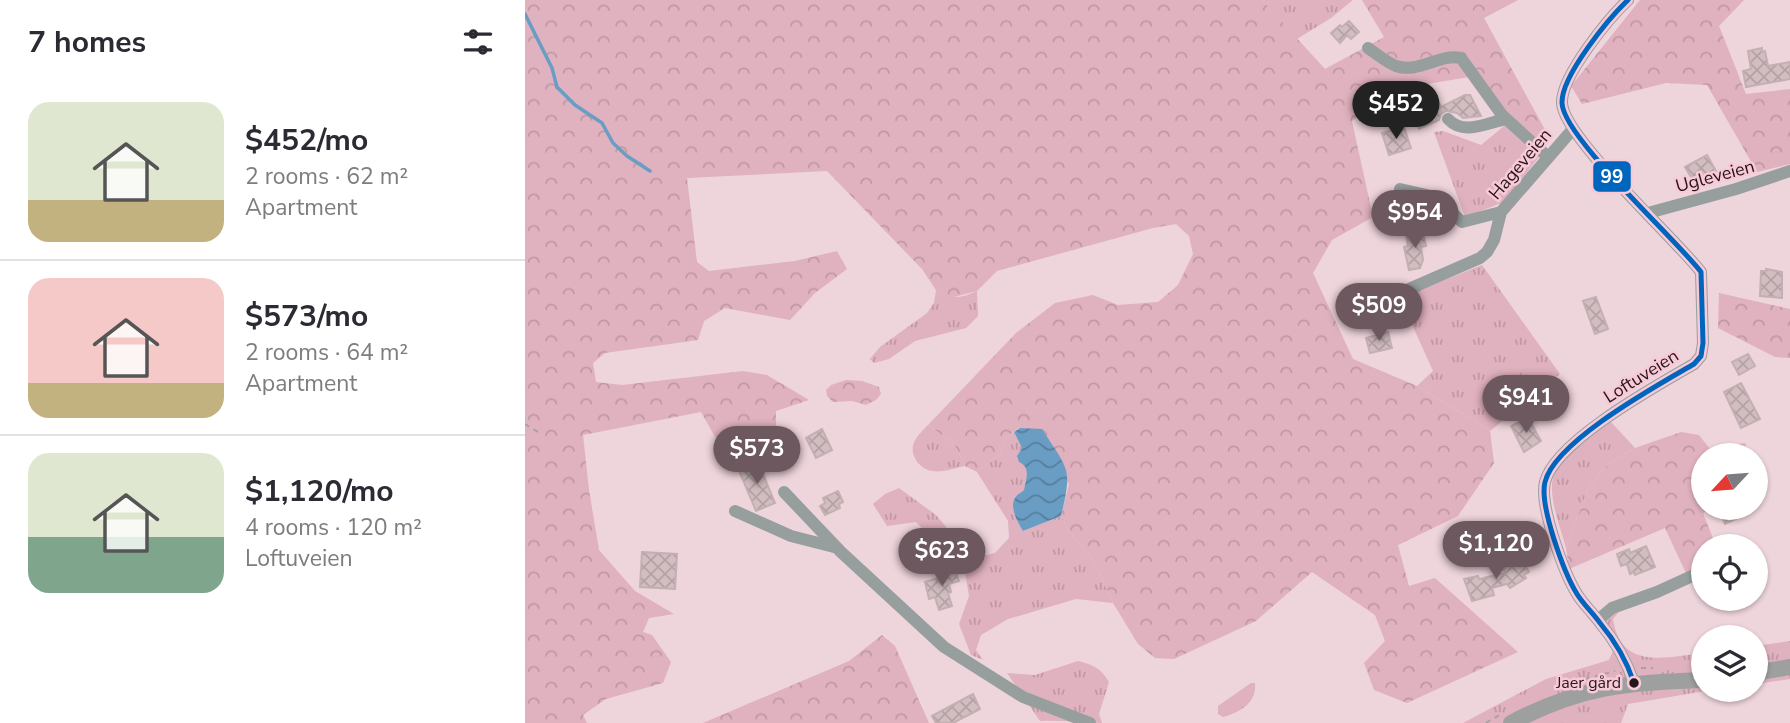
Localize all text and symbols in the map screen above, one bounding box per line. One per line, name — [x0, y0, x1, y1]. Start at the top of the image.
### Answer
text: 7 homes — [28, 22, 146, 63]
icon: filters — [459, 23, 497, 61]
pin: $452 — [1355, 82, 1437, 141]
text: $452 — [1368, 88, 1424, 119]
text: $452/mo — [245, 120, 368, 161]
street label: Hageveien — [1483, 123, 1557, 205]
icon: home — [84, 130, 168, 214]
street label: Ugleveien — [1673, 154, 1757, 198]
line badge: 99 — [1592, 160, 1632, 193]
text: 2 rooms · 62 m² — [245, 161, 408, 192]
text: 99 — [1601, 164, 1623, 190]
pin: $954 — [1374, 190, 1456, 250]
text: Apartment — [245, 192, 357, 223]
text: $954 — [1387, 197, 1443, 228]
pin: $509 — [1338, 284, 1420, 343]
text: $509 — [1351, 290, 1407, 321]
text: $573/mo — [245, 296, 368, 337]
icon: home — [84, 306, 168, 390]
text: 2 rooms · 64 m² — [245, 337, 408, 368]
street label: Loftuveien — [1599, 343, 1683, 409]
text: Apartment — [245, 368, 357, 399]
pin: $941 — [1485, 376, 1567, 435]
text: $941 — [1498, 382, 1554, 413]
pin: $573 — [716, 426, 798, 486]
text: $573 — [729, 433, 785, 464]
north arrow — [1691, 443, 1767, 520]
map controls — [1691, 443, 1768, 702]
text: $1,120/mo — [245, 471, 394, 512]
icon: home — [84, 481, 168, 565]
text: 4 rooms · 120 m² — [245, 512, 422, 543]
pin: $1,120 — [1439, 522, 1553, 581]
pin: $623 — [901, 528, 983, 588]
text: $1,120 — [1459, 528, 1533, 559]
button: locate — [1691, 534, 1768, 611]
text: $623 — [914, 535, 970, 566]
text: Loftuveien — [245, 543, 353, 574]
button: layers — [1691, 625, 1768, 702]
place label: Jaer gård — [1555, 672, 1621, 694]
marker: Jaer gård — [1627, 676, 1641, 690]

